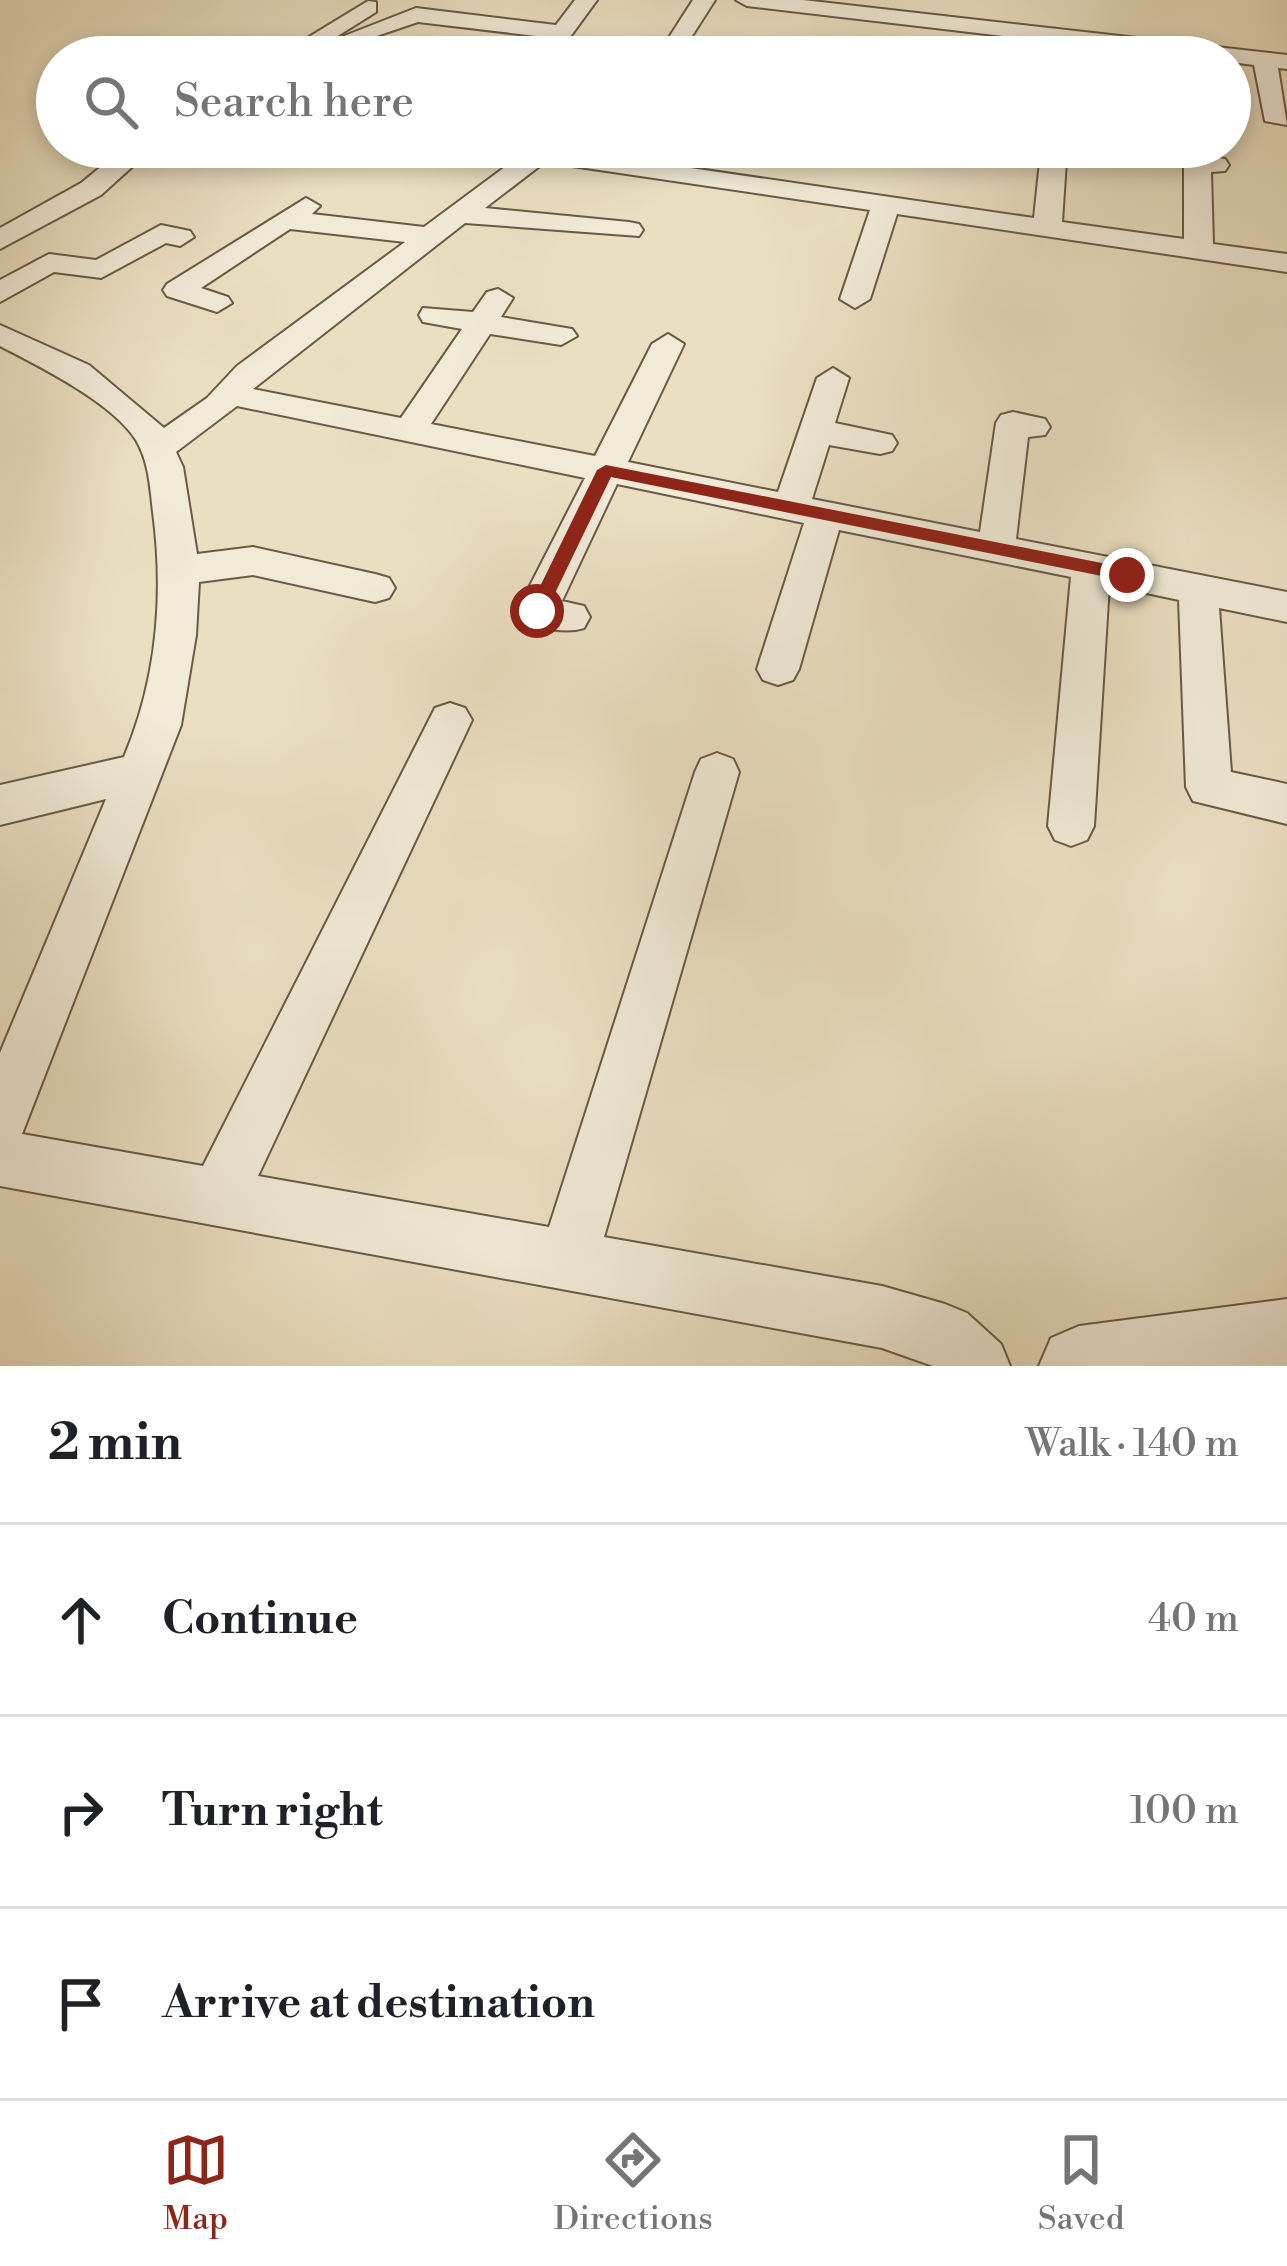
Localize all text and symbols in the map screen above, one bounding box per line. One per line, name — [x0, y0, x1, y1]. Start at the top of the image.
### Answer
search box — [36, 36, 1251, 168]
icon: search — [78, 69, 144, 135]
text: Search here — [174, 74, 414, 131]
route end — [1100, 548, 1154, 602]
route start — [510, 584, 564, 638]
text: 2 min — [48, 1412, 182, 1476]
text: Walk · 140 m — [1025, 1420, 1239, 1469]
icon: ahead — [48, 1587, 114, 1653]
text: Continue — [162, 1591, 358, 1648]
text: 40 m — [1148, 1595, 1239, 1644]
icon: right — [48, 1779, 114, 1845]
text: Turn right — [162, 1783, 383, 1840]
text: 100 m — [1130, 1787, 1239, 1836]
icon: arrive — [48, 1971, 114, 2037]
text: Arrive at destination — [162, 1975, 595, 2032]
tab: Map — [163, 2127, 229, 2240]
tab: Directions — [554, 2127, 713, 2240]
tab: Saved — [1038, 2127, 1124, 2240]

